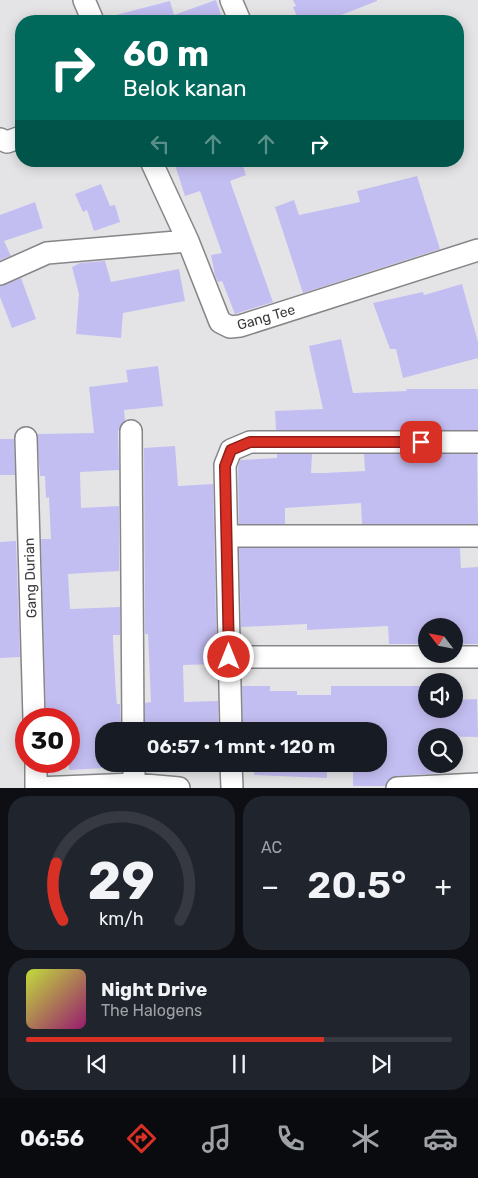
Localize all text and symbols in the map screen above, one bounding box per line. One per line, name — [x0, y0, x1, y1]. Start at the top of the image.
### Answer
text: 60 m — [123, 33, 209, 75]
icon: right — [40, 35, 105, 100]
text: Belok kanan — [123, 75, 247, 102]
icon: left — [146, 130, 174, 158]
icon: ahead — [199, 130, 227, 158]
icon: ahead — [252, 130, 280, 158]
icon: right — [305, 130, 333, 158]
street label: Gang Tee — [235, 301, 297, 334]
pin — [400, 421, 442, 463]
icon: arrive — [407, 428, 435, 456]
street label: Gang Durian — [21, 537, 40, 619]
north arrow — [418, 618, 462, 662]
map controls — [418, 618, 463, 773]
position arrow — [202, 630, 254, 682]
button: sound — [418, 673, 463, 718]
speed limit sign: 30 — [15, 708, 80, 773]
button: search — [418, 728, 463, 773]
text: 06:57 · 1 mnt · 120 m — [147, 735, 335, 758]
text: AC — [261, 838, 282, 857]
text: 29 — [88, 850, 155, 912]
text: 20.5° — [307, 862, 406, 908]
text: − — [261, 870, 279, 903]
text: + — [435, 870, 452, 903]
text: km/h — [99, 908, 144, 929]
text: Night Drive — [101, 978, 207, 1001]
text: The Halogens — [101, 1001, 202, 1020]
icon: previous — [83, 1050, 111, 1078]
icon: pause — [225, 1050, 253, 1078]
icon: next — [367, 1050, 395, 1078]
icon: directions — [124, 1121, 159, 1156]
icon: music — [199, 1121, 234, 1156]
icon: phone — [273, 1121, 308, 1156]
icon: climate — [348, 1121, 383, 1156]
icon: car — [423, 1121, 458, 1156]
text: 06:56 — [20, 1125, 84, 1152]

